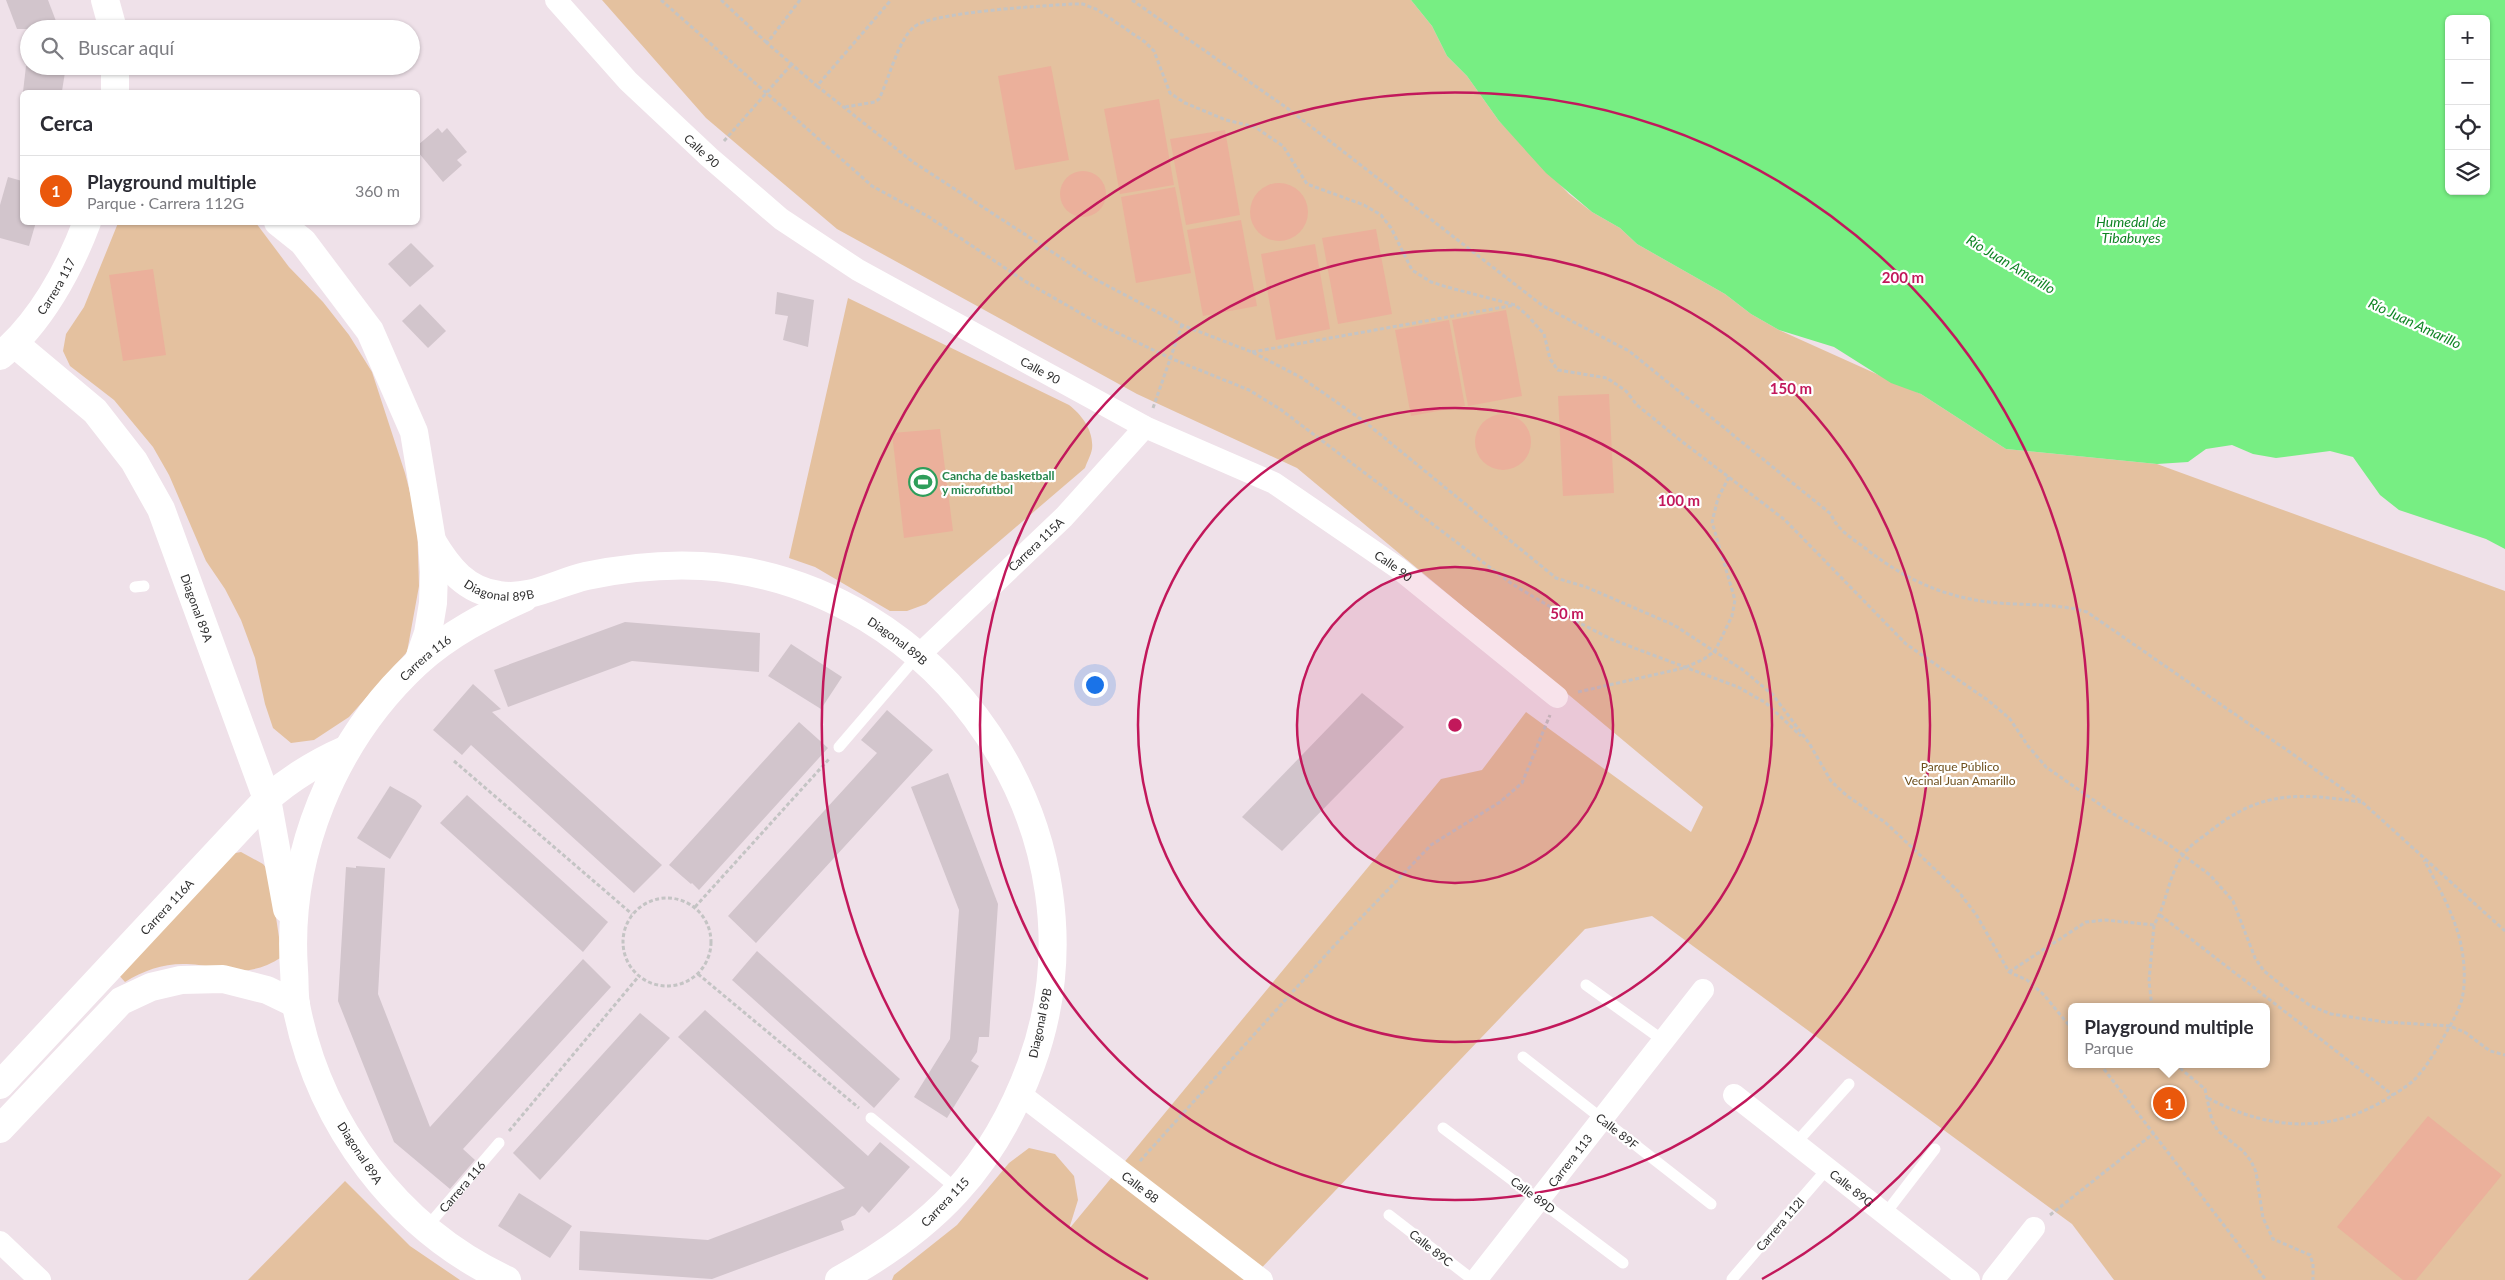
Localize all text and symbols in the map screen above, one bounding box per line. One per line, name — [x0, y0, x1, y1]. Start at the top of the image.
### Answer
map controls — [2445, 15, 2490, 195]
button: + — [2445, 15, 2490, 60]
search box — [20, 20, 420, 75]
icon: search — [38, 34, 66, 62]
text: Buscar aquí — [78, 36, 174, 59]
button: − — [2445, 60, 2490, 105]
button: locate — [2445, 105, 2490, 150]
text: Cerca — [40, 110, 93, 135]
street label: Calle 90 — [681, 130, 723, 171]
button: layers — [2445, 150, 2490, 195]
text: Playground multiple — [87, 170, 256, 193]
text: 1 — [51, 181, 61, 200]
text: 360 m — [355, 181, 400, 200]
text: Parque · Carrera 112G — [87, 193, 244, 212]
water label: Humedal de Tibabuyes — [2096, 213, 2166, 246]
water label: Río Juan Amarillo — [1964, 231, 2058, 297]
street label: Carrera 117 — [33, 255, 78, 317]
text: 200 m — [1882, 268, 1924, 286]
water label: Río Juan Amarillo — [2366, 294, 2464, 352]
street label: Calle 90 — [1018, 353, 1063, 387]
text: 150 m — [1770, 379, 1812, 397]
sports icon: Cancha de basketball y microfutbol — [908, 467, 938, 497]
place label: Cancha de basketball y microfutbol — [942, 468, 1054, 497]
text: 100 m — [1658, 491, 1700, 509]
street label: Carrera 115A — [1005, 513, 1067, 574]
street label: Calle 90 — [1372, 547, 1416, 584]
street label: Diagonal 89A — [178, 572, 217, 645]
street label: Diagonal 89B — [462, 576, 536, 603]
text: 50 m — [1550, 604, 1584, 622]
street label: Diagonal 89B — [865, 613, 931, 668]
street label: Carrera 116 — [396, 632, 454, 684]
your location — [1082, 672, 1108, 698]
centre of rings — [1446, 716, 1464, 734]
park label: Parque Público Vecinal Juan Amarillo — [1905, 759, 2016, 788]
street label: Carrera 116A — [137, 875, 197, 938]
street label: Diagonal 89B — [1025, 986, 1055, 1059]
popup — [2068, 1003, 2270, 1068]
text: Playground multiple — [2084, 1015, 2254, 1038]
text: Parque — [2084, 1038, 2133, 1057]
pin: 1 — [2153, 1084, 2185, 1122]
street label: Calle 89F — [1593, 1110, 1641, 1152]
street label: Diagonal 89A — [334, 1119, 386, 1188]
street label: Carrera 113 — [1544, 1131, 1595, 1190]
street label: Carrera 116 — [436, 1157, 488, 1215]
street label: Calle 89G — [1827, 1166, 1877, 1210]
street label: Calle 88 — [1119, 1168, 1162, 1206]
street label: Calle 89D — [1508, 1173, 1558, 1217]
street label: Carrera 115 — [918, 1174, 972, 1230]
street label: Carrera 112I — [1753, 1194, 1807, 1254]
street label: Calle 89C — [1406, 1226, 1456, 1270]

